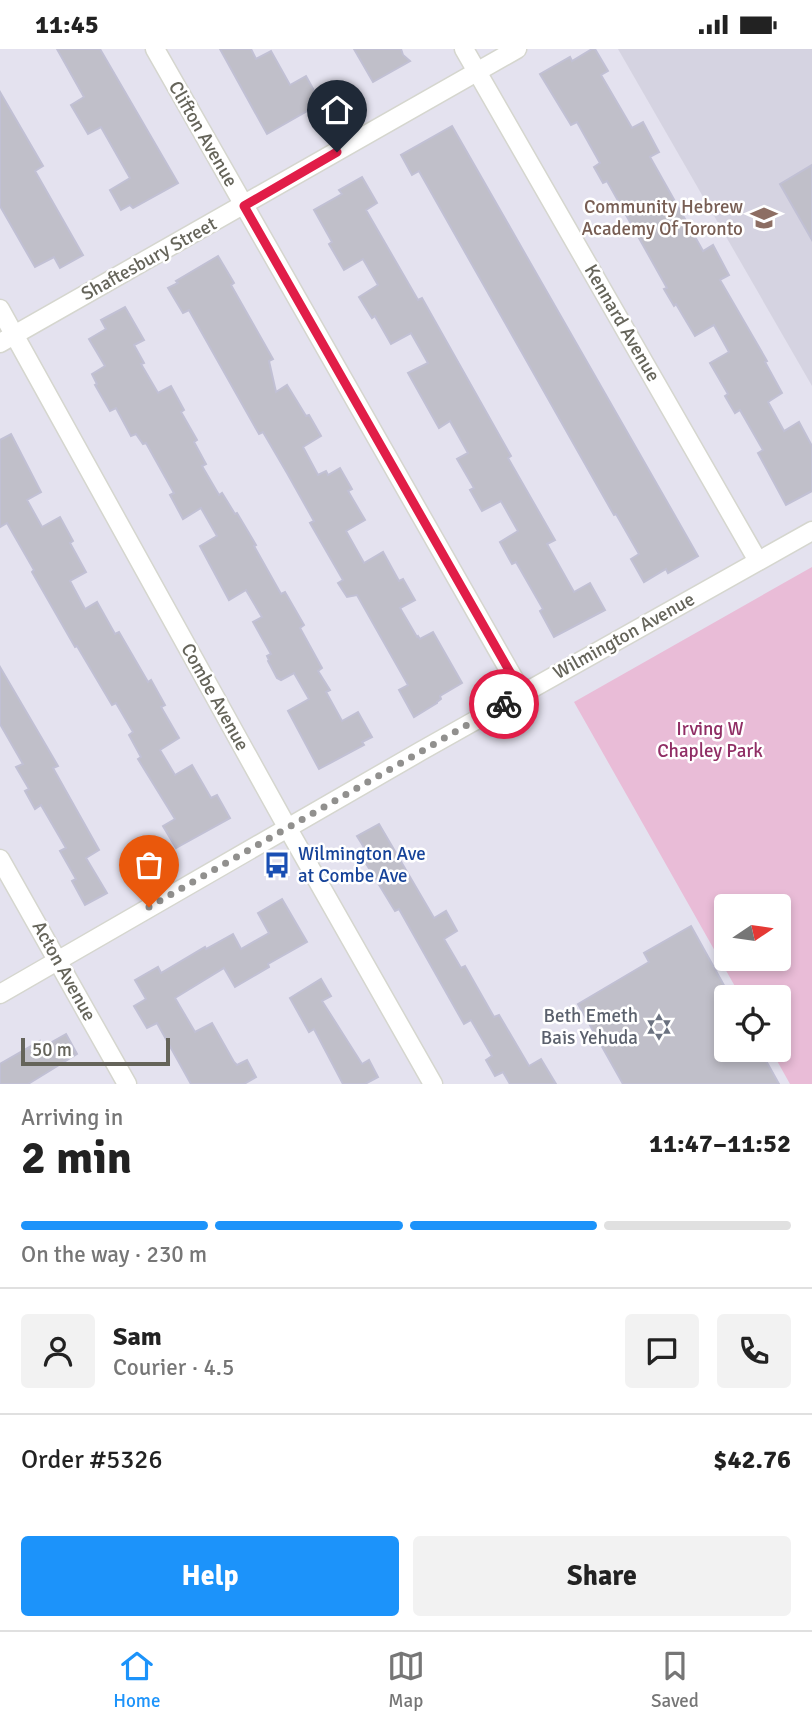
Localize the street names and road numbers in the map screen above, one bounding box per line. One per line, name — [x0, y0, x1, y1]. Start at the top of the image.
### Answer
street label: Clifton Avenue — [163, 77, 243, 191]
street label: Shaftesbury Street — [77, 212, 221, 306]
street label: Kennard Avenue — [579, 260, 665, 386]
street label: Wilmington Avenue — [549, 587, 699, 685]
street label: Combe Avenue — [176, 639, 254, 755]
street label: Acton Avenue — [27, 917, 101, 1025]

